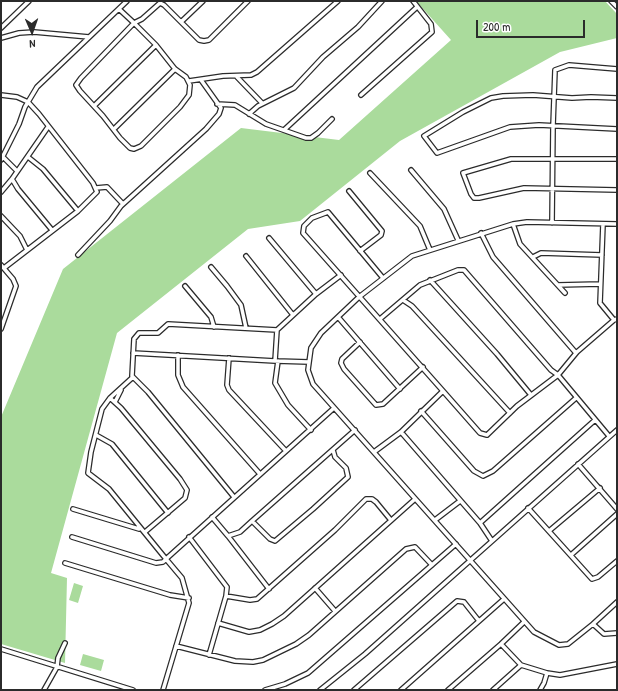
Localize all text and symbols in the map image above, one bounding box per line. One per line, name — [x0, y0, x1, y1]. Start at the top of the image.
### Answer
north arrow — [12, 12, 52, 52]
scale bar — [478, 12, 587, 38]
text: 200 m — [483, 18, 510, 35]
text: N — [29, 37, 36, 51]

